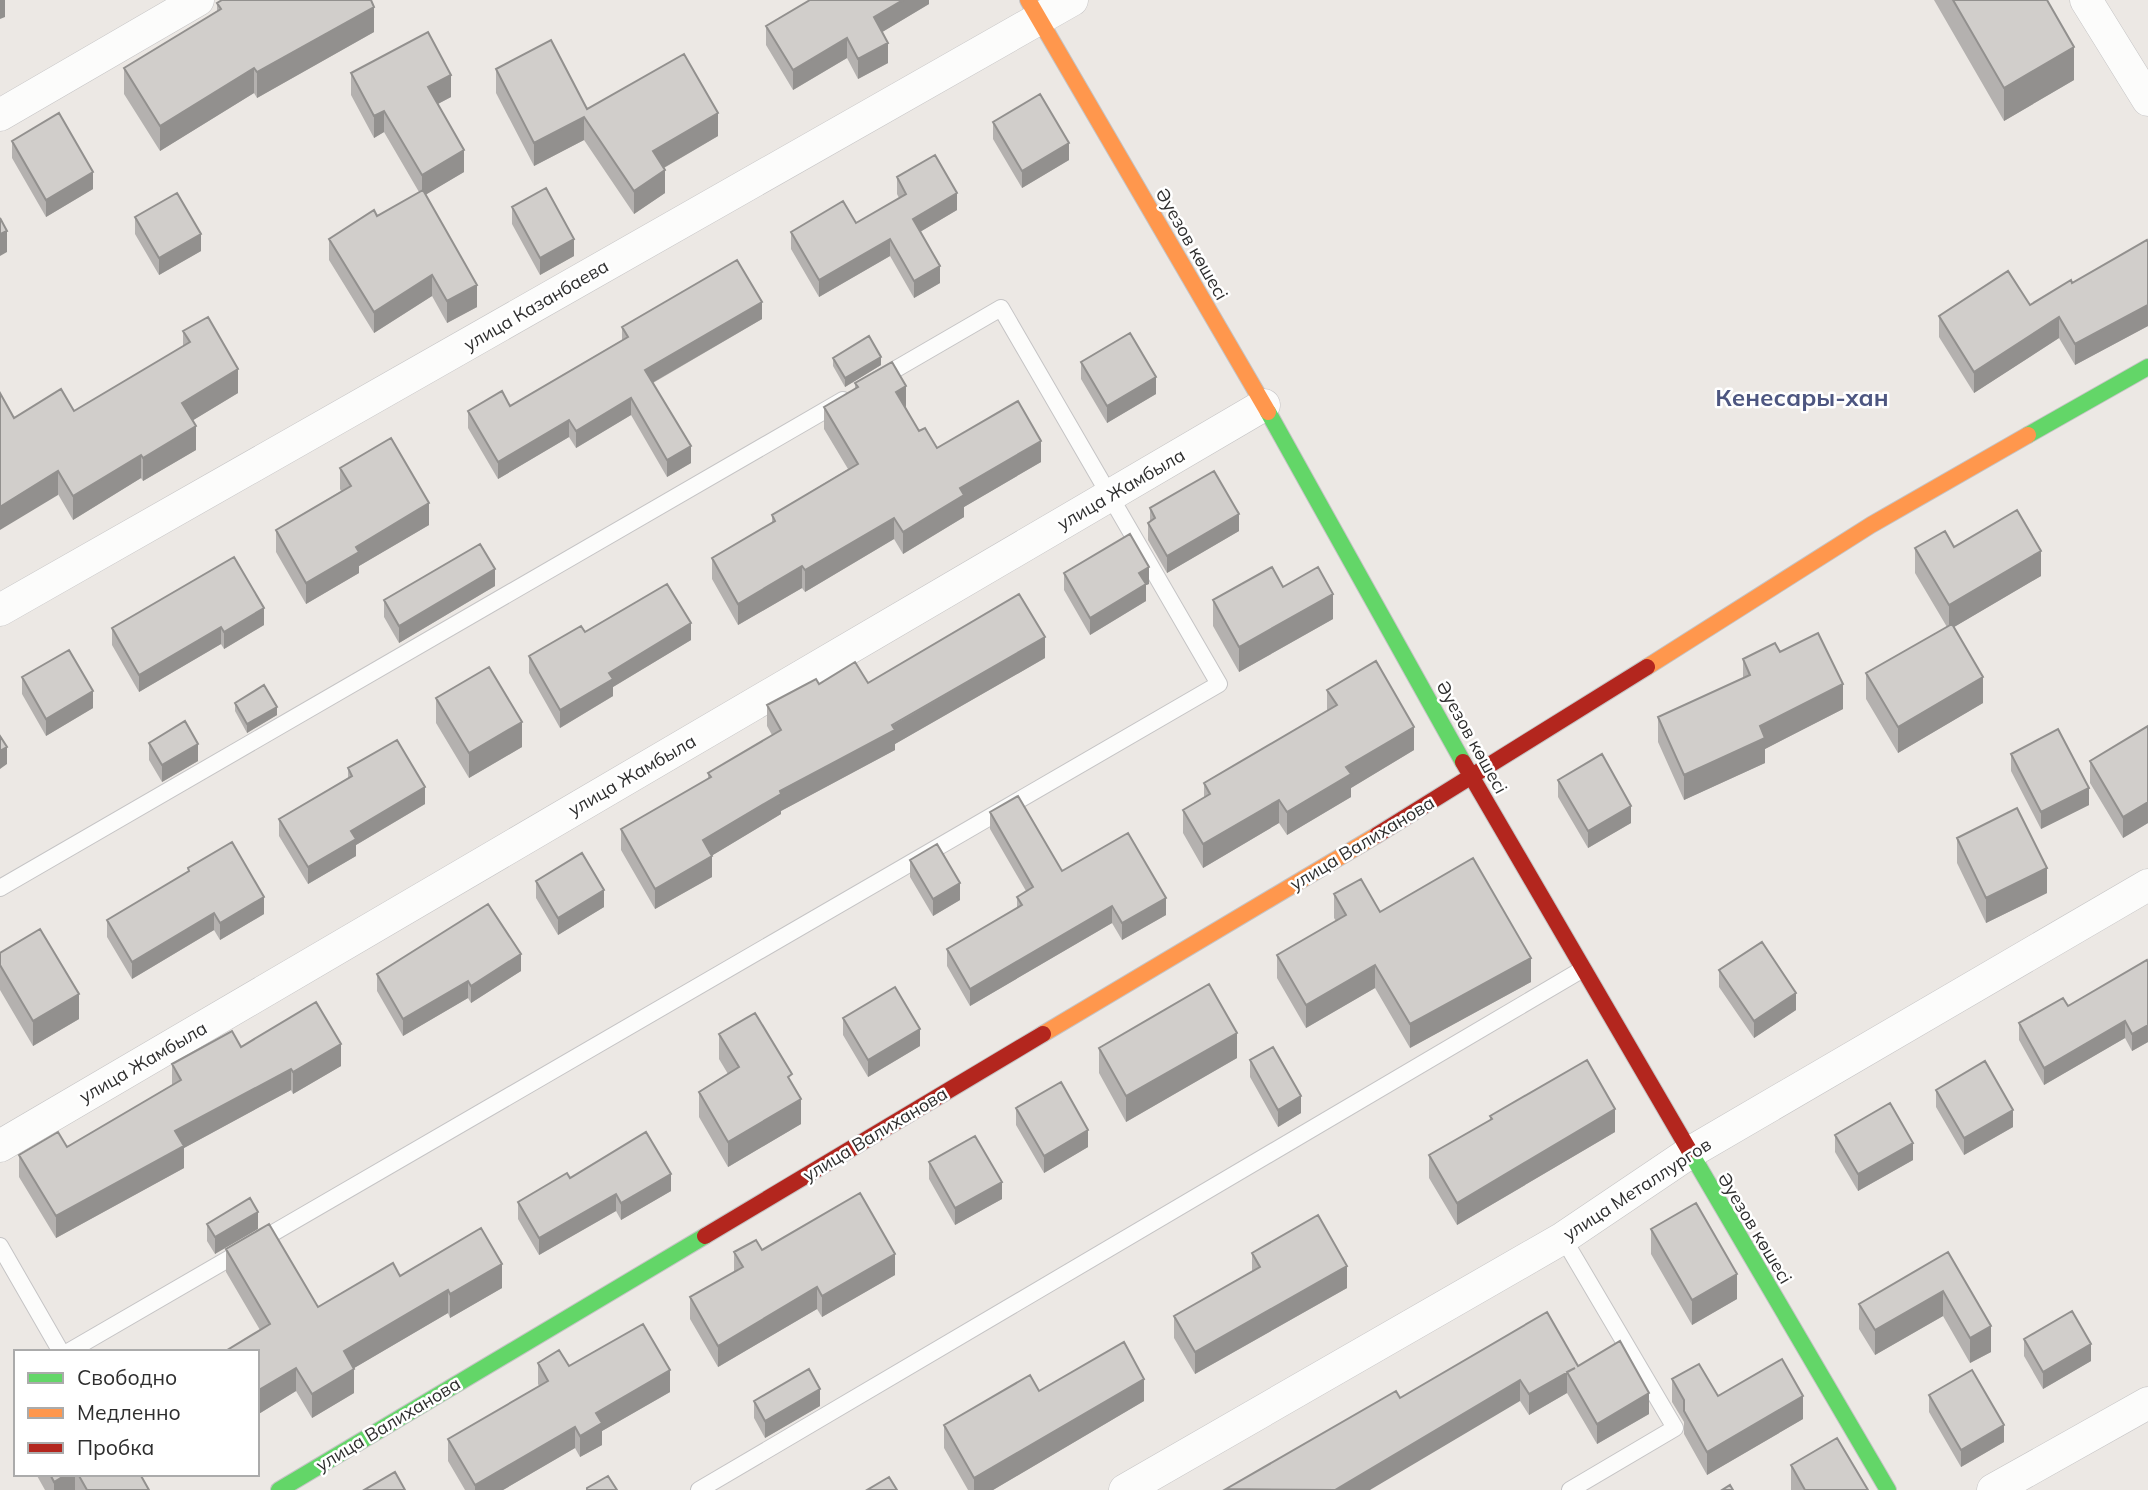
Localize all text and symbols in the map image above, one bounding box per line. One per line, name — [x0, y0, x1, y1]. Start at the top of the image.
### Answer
street label: Әуезов көшесі — [1151, 184, 1233, 304]
street label: улица Казанбаева — [460, 254, 612, 356]
district label: Кенесары-хан — [1715, 382, 1889, 412]
street label: улица Жамбыла — [1053, 443, 1189, 535]
street label: Әуезов көшесі — [1431, 676, 1513, 798]
street label: улица Жамбыла — [564, 729, 700, 821]
street label: улица Валиханова — [1286, 791, 1438, 895]
street label: улица Жамбыла — [75, 1016, 211, 1108]
street label: улица Валиханова — [799, 1082, 951, 1186]
street label: улица Металлургов — [1559, 1132, 1715, 1246]
street label: Әуезов көшесі — [1713, 1168, 1797, 1288]
legend — [14, 1350, 259, 1476]
text: Свободно — [77, 1364, 177, 1390]
street label: улица Валиханова — [312, 1372, 464, 1476]
text: Медленно — [77, 1399, 181, 1425]
text: Пробка — [77, 1434, 154, 1460]

